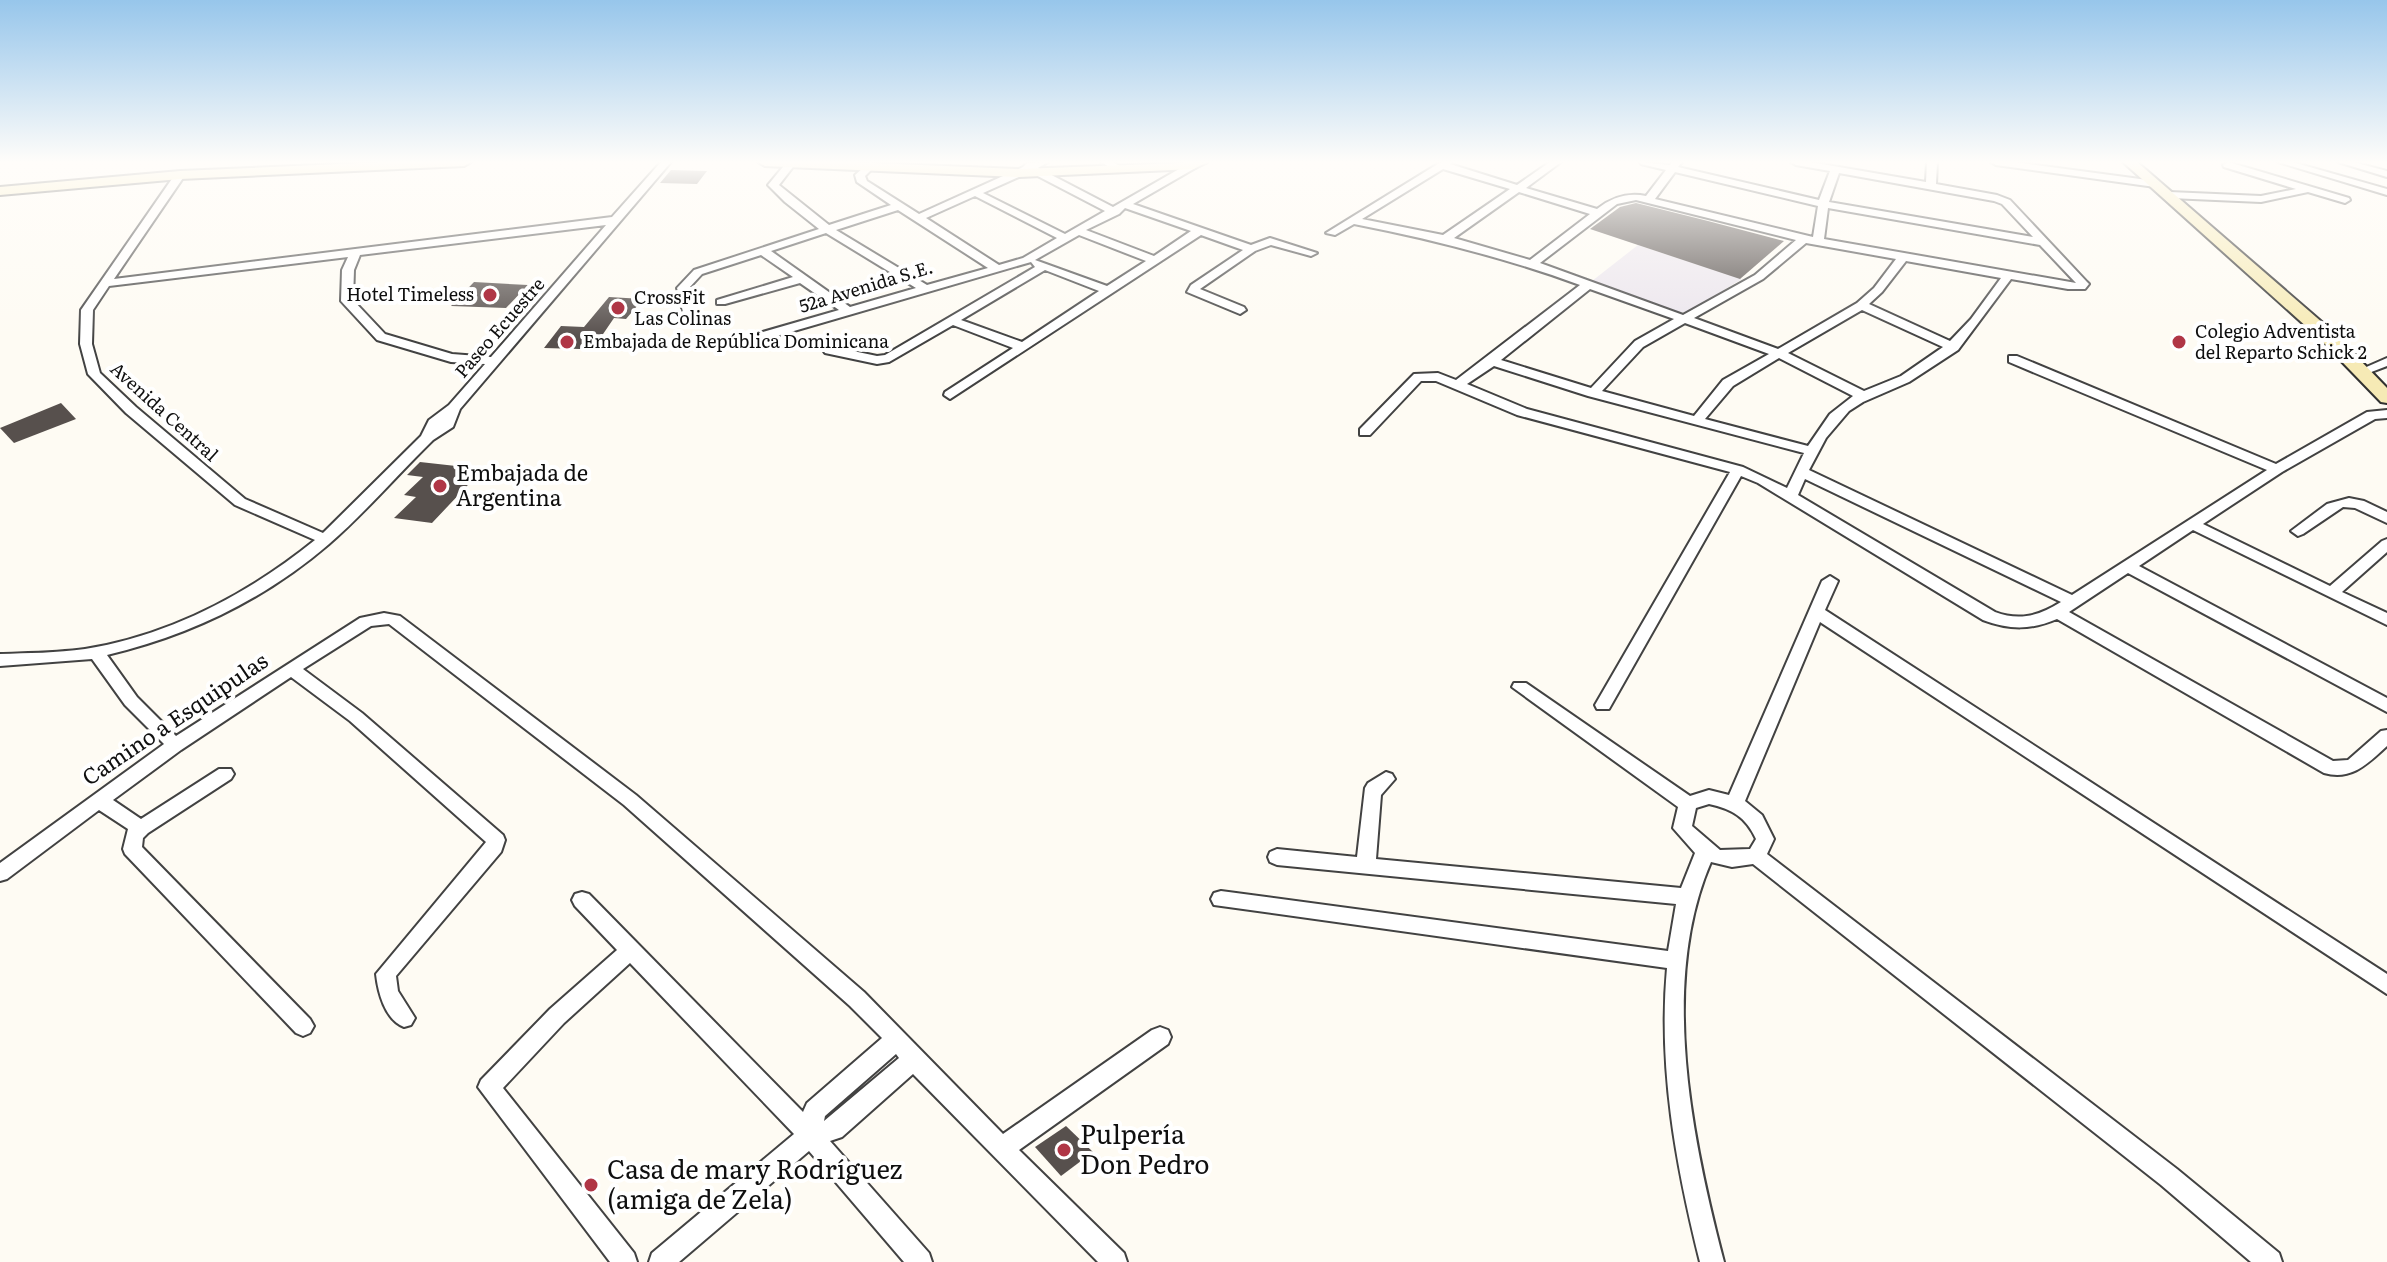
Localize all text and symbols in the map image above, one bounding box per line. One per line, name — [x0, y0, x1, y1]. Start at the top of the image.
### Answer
street label: 52a Avenida S.E. — [795, 252, 936, 319]
street label: Paseo Ecuestre — [448, 271, 550, 383]
place label: Hotel Timeless — [346, 280, 474, 307]
place label: CrossFit Las Colinas — [634, 283, 731, 331]
marker: Hotel Timeless — [481, 286, 499, 304]
marker: CrossFit Las Colinas — [609, 299, 627, 317]
place label: Colegio Adventista del Reparto Schick 2 — [2195, 317, 2367, 365]
place label: Embajada de República Dominicana — [583, 327, 889, 354]
marker: Embajada de República Dominicana — [558, 333, 576, 351]
marker: Colegio Adventista del Reparto Schick 2 — [2170, 333, 2188, 351]
street label: Avenida Central — [105, 355, 225, 467]
place label: Embajada de Argentina — [456, 455, 588, 513]
marker: Embajada de Argentina — [431, 477, 449, 495]
street label: Camino a Esquipulas — [75, 643, 274, 792]
place label: Pulpería Don Pedro — [1080, 1113, 1209, 1182]
marker: Pulpería Don Pedro — [1055, 1141, 1073, 1159]
place label: Casa de mary Rodríguez (amiga de Zela) — [607, 1148, 902, 1217]
marker: Casa de mary Rodríguez (amiga de Zela) — [582, 1176, 600, 1194]

